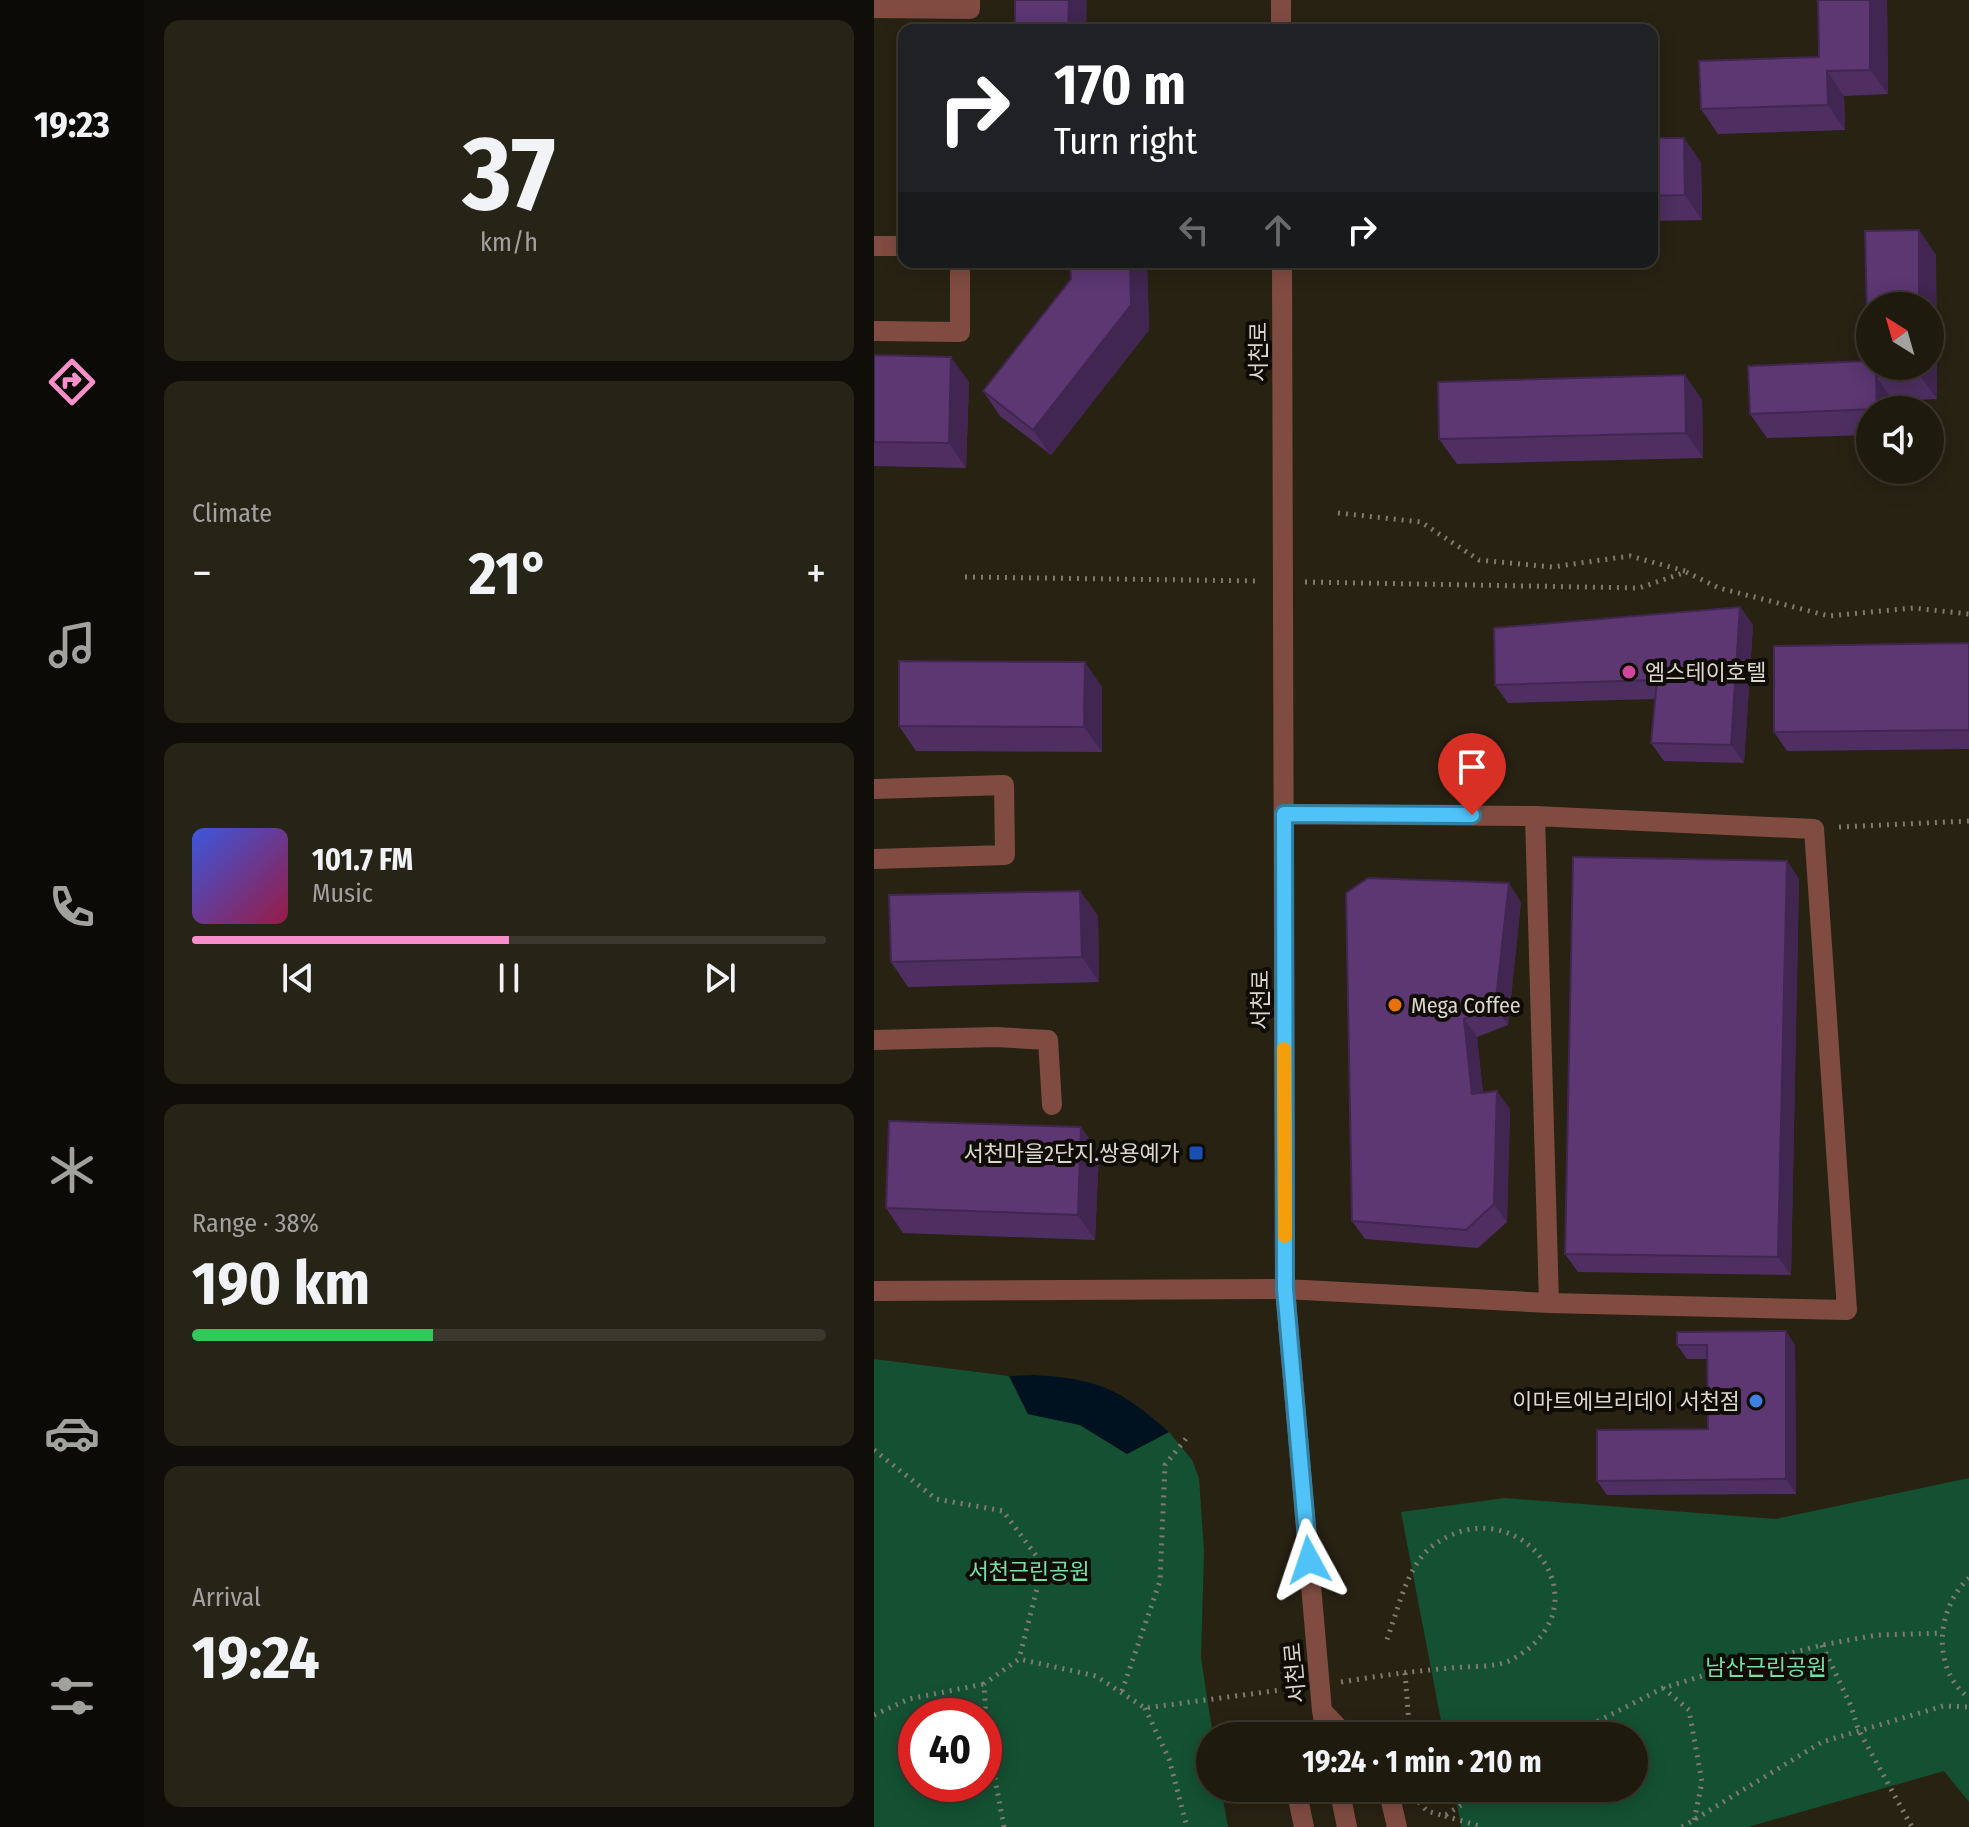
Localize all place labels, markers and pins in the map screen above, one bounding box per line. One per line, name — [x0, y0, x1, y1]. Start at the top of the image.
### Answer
place label: 엠스테이호텔 — [1645, 659, 1766, 686]
marker: 엠스테이호텔 — [1620, 663, 1638, 681]
pin — [1438, 733, 1506, 815]
place label: Mega Coffee — [1411, 992, 1521, 1019]
marker: Mega Coffee — [1386, 996, 1404, 1014]
place label: 서천마을2단지.쌍용예가 — [963, 1140, 1180, 1167]
marker: 서천마을2단지.쌍용예가 — [1187, 1144, 1205, 1162]
place label: 이마트에브리데이 서천점 — [1512, 1388, 1740, 1415]
marker: 이마트에브리데이 서천점 — [1747, 1392, 1765, 1410]

